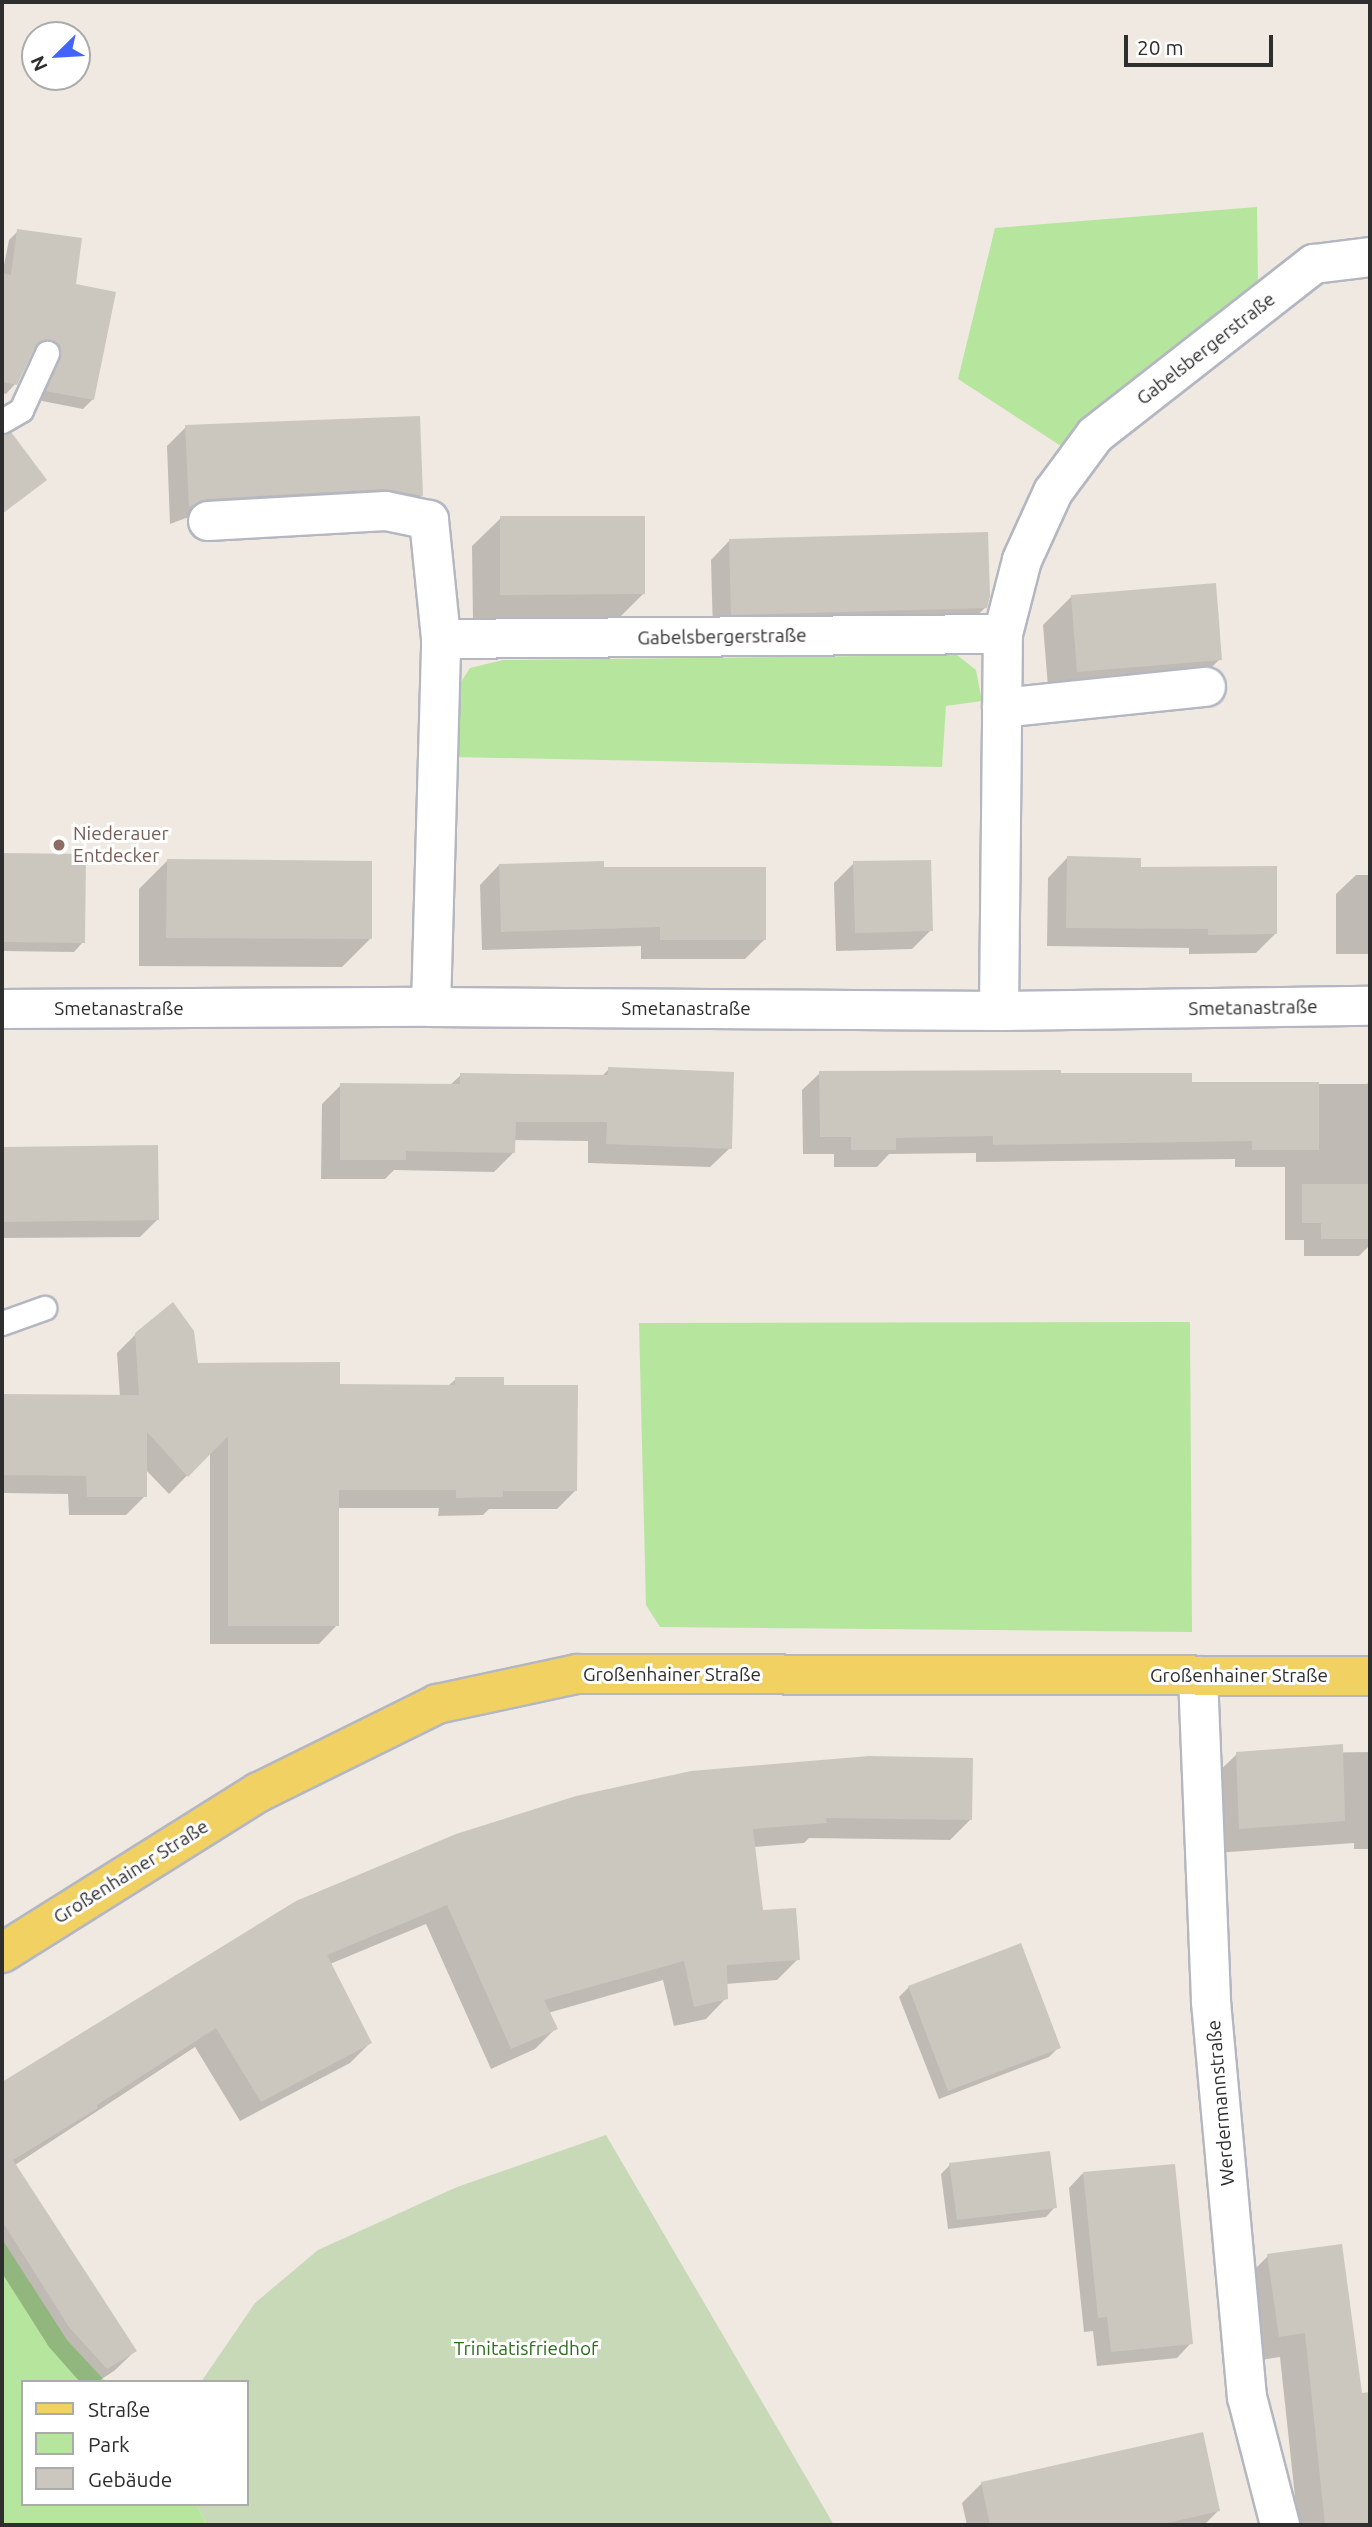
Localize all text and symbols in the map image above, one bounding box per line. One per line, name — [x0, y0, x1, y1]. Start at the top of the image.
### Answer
north arrow — [21, 21, 91, 91]
scale bar — [1127, 21, 1276, 65]
text: 20 m — [1137, 35, 1184, 59]
text: N — [26, 53, 52, 75]
street label: Gabelsbergerstraße — [1132, 288, 1280, 410]
street label: Gabelsbergerstraße — [637, 624, 807, 650]
place label: Niederauer Entdecker — [73, 823, 169, 867]
marker: Niederauer Entdecker — [51, 837, 67, 853]
street label: Smetanastraße — [1188, 995, 1318, 1021]
street label: Smetanastraße — [54, 998, 184, 1020]
street label: Smetanastraße — [621, 998, 751, 1020]
street label: Großenhainer Straße — [583, 1664, 761, 1686]
street label: Großenhainer Straße — [1150, 1665, 1328, 1687]
street label: Großenhainer Straße — [49, 1815, 213, 1929]
street label: Werdermannstraße — [1202, 2019, 1240, 2187]
park label: Trinitatisfriedhof — [454, 2338, 598, 2360]
legend — [21, 2380, 248, 2506]
text: Straße — [88, 2397, 150, 2421]
text: Park — [88, 2432, 130, 2456]
text: Gebäude — [88, 2467, 172, 2491]

